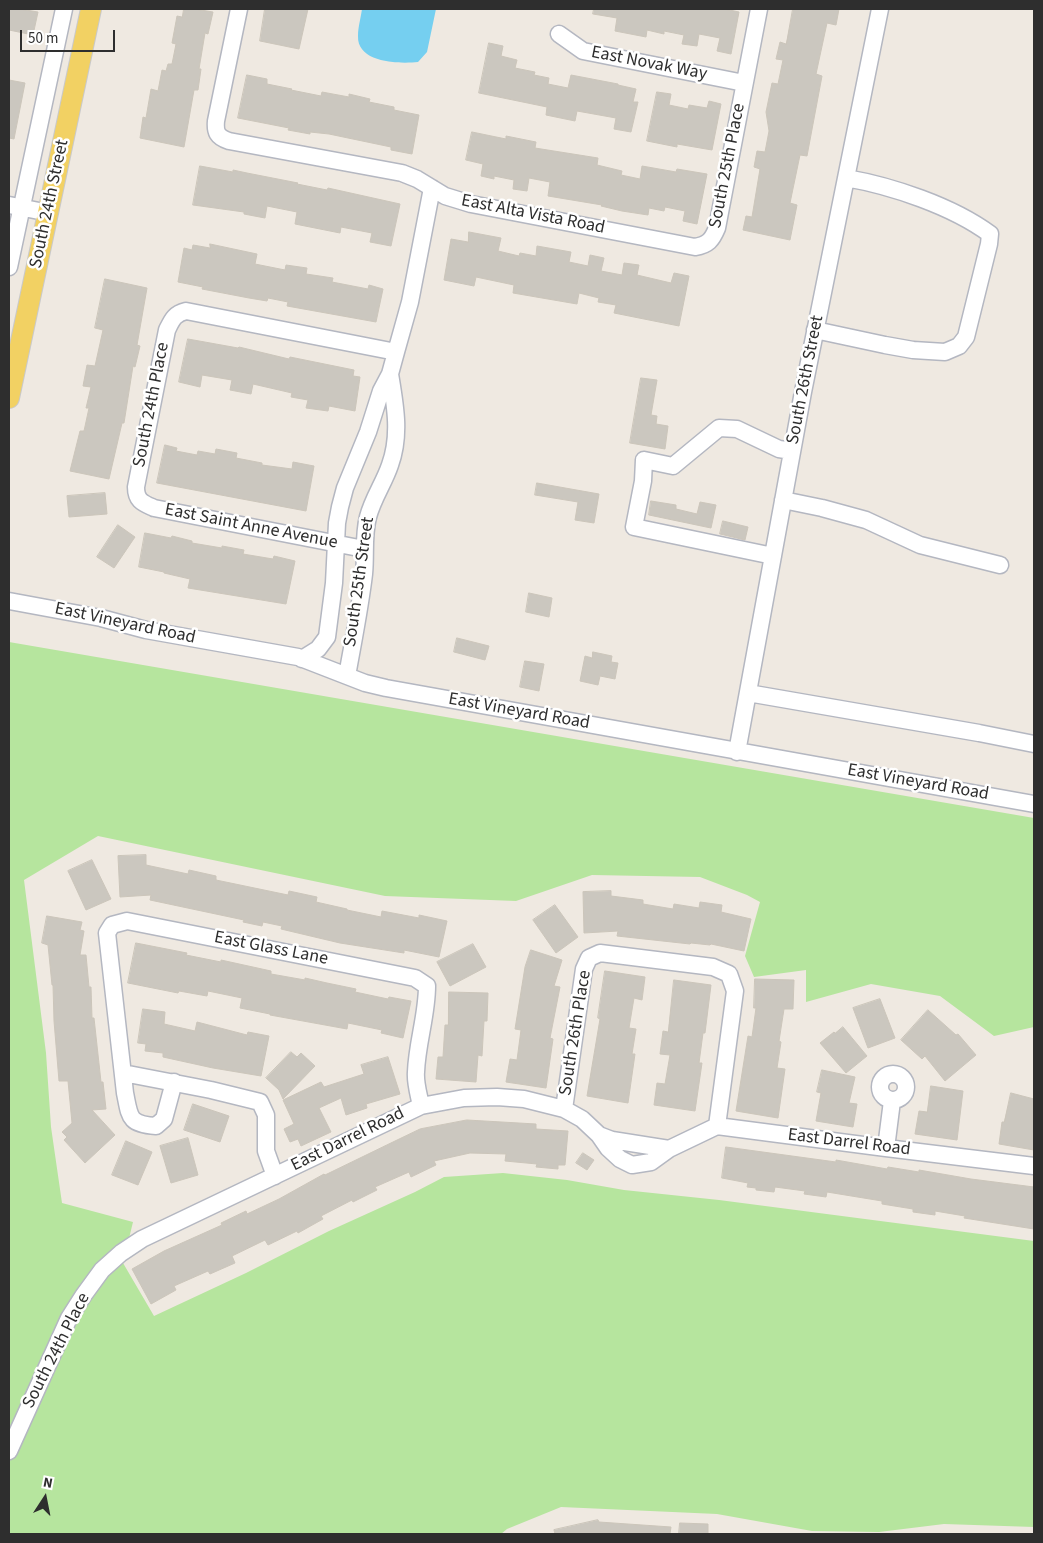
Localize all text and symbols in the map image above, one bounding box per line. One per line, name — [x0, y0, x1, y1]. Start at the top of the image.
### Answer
scale bar — [22, 20, 118, 52]
text: 50 m — [28, 28, 58, 49]
street label: East Novak Way — [589, 42, 709, 86]
street label: South 25th Place — [705, 102, 751, 230]
street label: South 24th Street — [26, 138, 74, 270]
street label: East Alta Vista Road — [459, 190, 607, 240]
street label: South 26th Street — [783, 314, 829, 446]
street label: South 24th Place — [129, 341, 175, 469]
street label: East Saint Anne Avenue — [163, 500, 339, 554]
street label: South 25th Street — [340, 516, 380, 648]
street label: East Vineyard Road — [53, 599, 197, 649]
street label: East Vineyard Road — [447, 689, 591, 735]
street label: East Vineyard Road — [846, 760, 990, 806]
street label: East Glass Lane — [212, 927, 330, 971]
street label: South 26th Place — [555, 969, 597, 1097]
street label: East Darrel Road — [288, 1103, 408, 1177]
street label: East Darrel Road — [786, 1125, 912, 1161]
street label: South 24th Place — [19, 1290, 95, 1412]
north arrow — [20, 1473, 70, 1523]
text: N — [41, 1473, 54, 1494]

